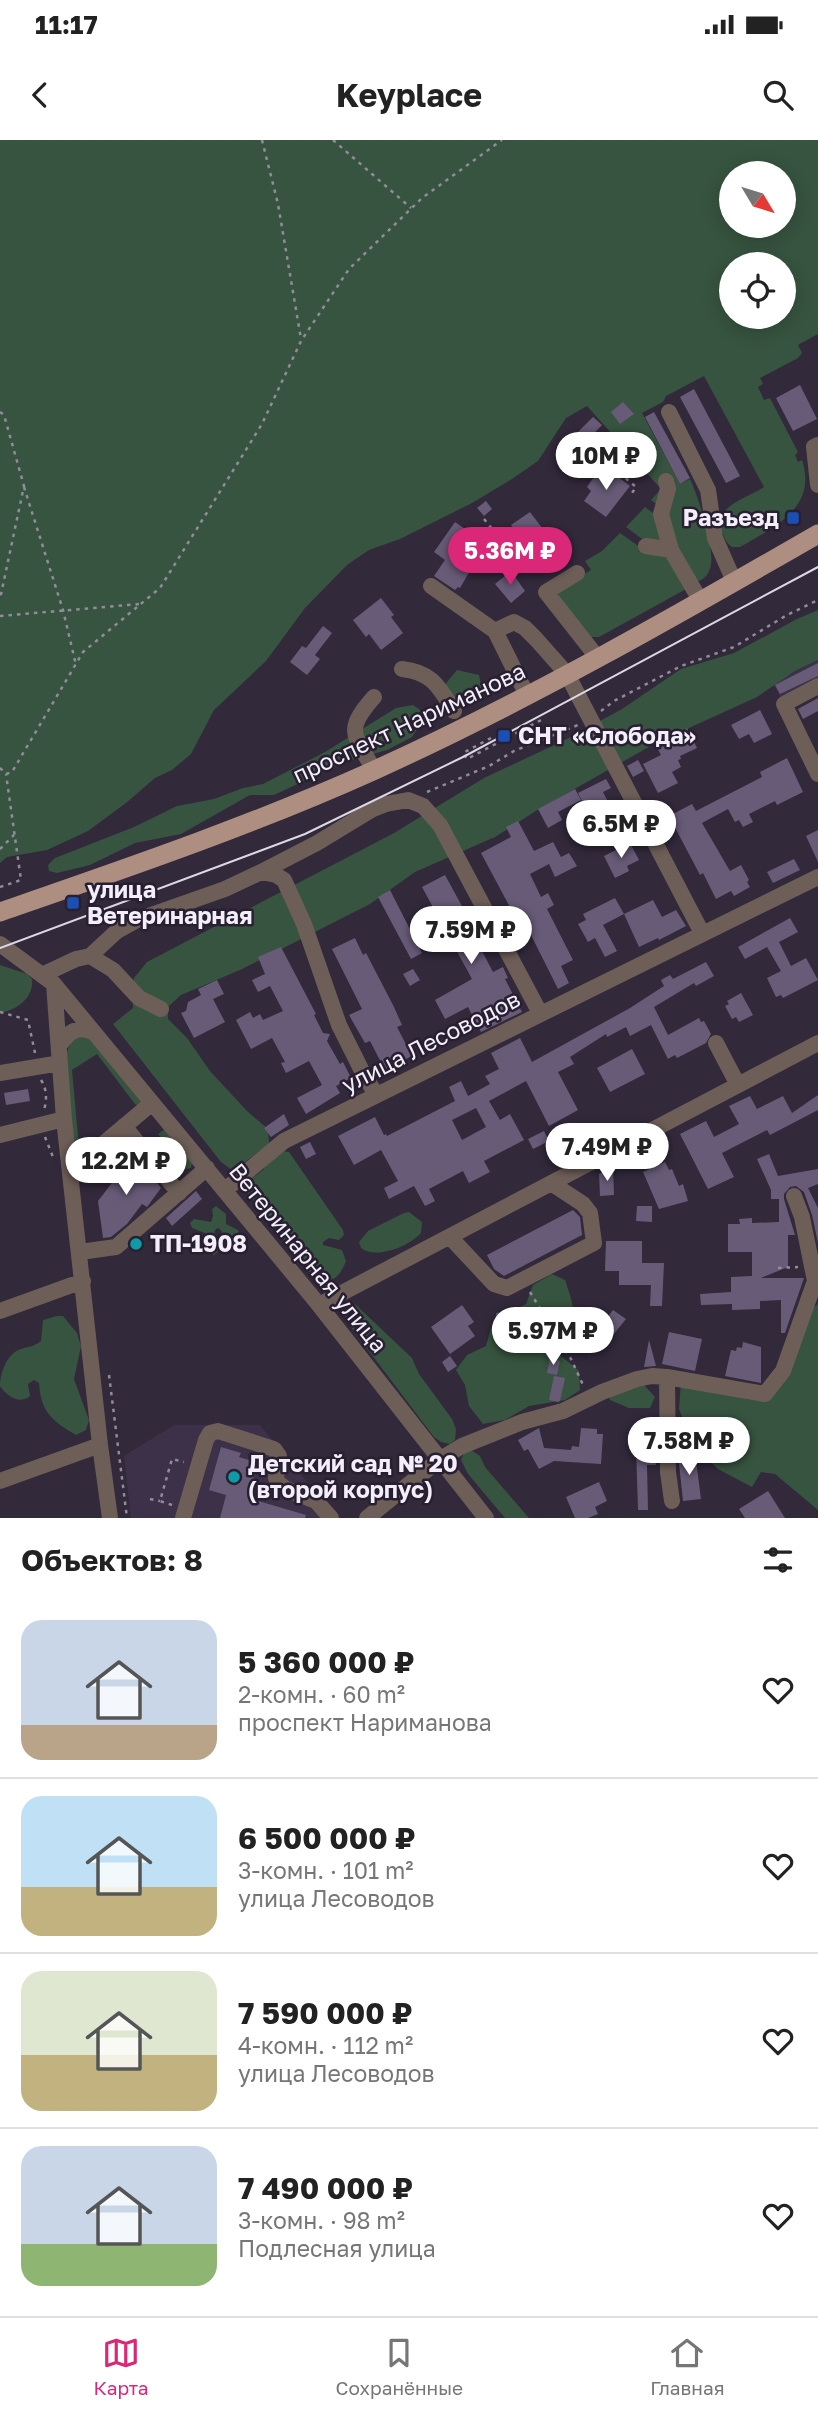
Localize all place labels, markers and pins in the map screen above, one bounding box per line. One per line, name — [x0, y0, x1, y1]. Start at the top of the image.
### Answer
pin: 10M ₽ — [557, 432, 655, 492]
place label: Разъезд — [683, 503, 779, 531]
marker: Разъезд — [785, 510, 801, 526]
pin: 5.36M ₽ — [445, 528, 575, 587]
place label: СНТ «Слобода» — [518, 721, 696, 749]
marker: СНТ «Слобода» — [496, 728, 512, 744]
pin: 6.5M ₽ — [564, 800, 678, 860]
place label: улица Ветеринарная — [87, 875, 252, 929]
marker: улица Ветеринарная — [65, 895, 81, 911]
pin: 7.59M ₽ — [406, 906, 536, 966]
pin: 7.49M ₽ — [542, 1124, 672, 1183]
pin: 12.2M ₽ — [61, 1138, 191, 1197]
place label: ТП-1908 — [150, 1229, 247, 1257]
marker: ТП-1908 — [128, 1236, 144, 1252]
pin: 5.97M ₽ — [488, 1308, 618, 1367]
pin: 7.58M ₽ — [624, 1418, 754, 1477]
place label: Детский сад № 20 (второй корпус) — [248, 1449, 458, 1503]
marker: Детский сад № 20 (второй корпус) — [226, 1469, 242, 1485]

